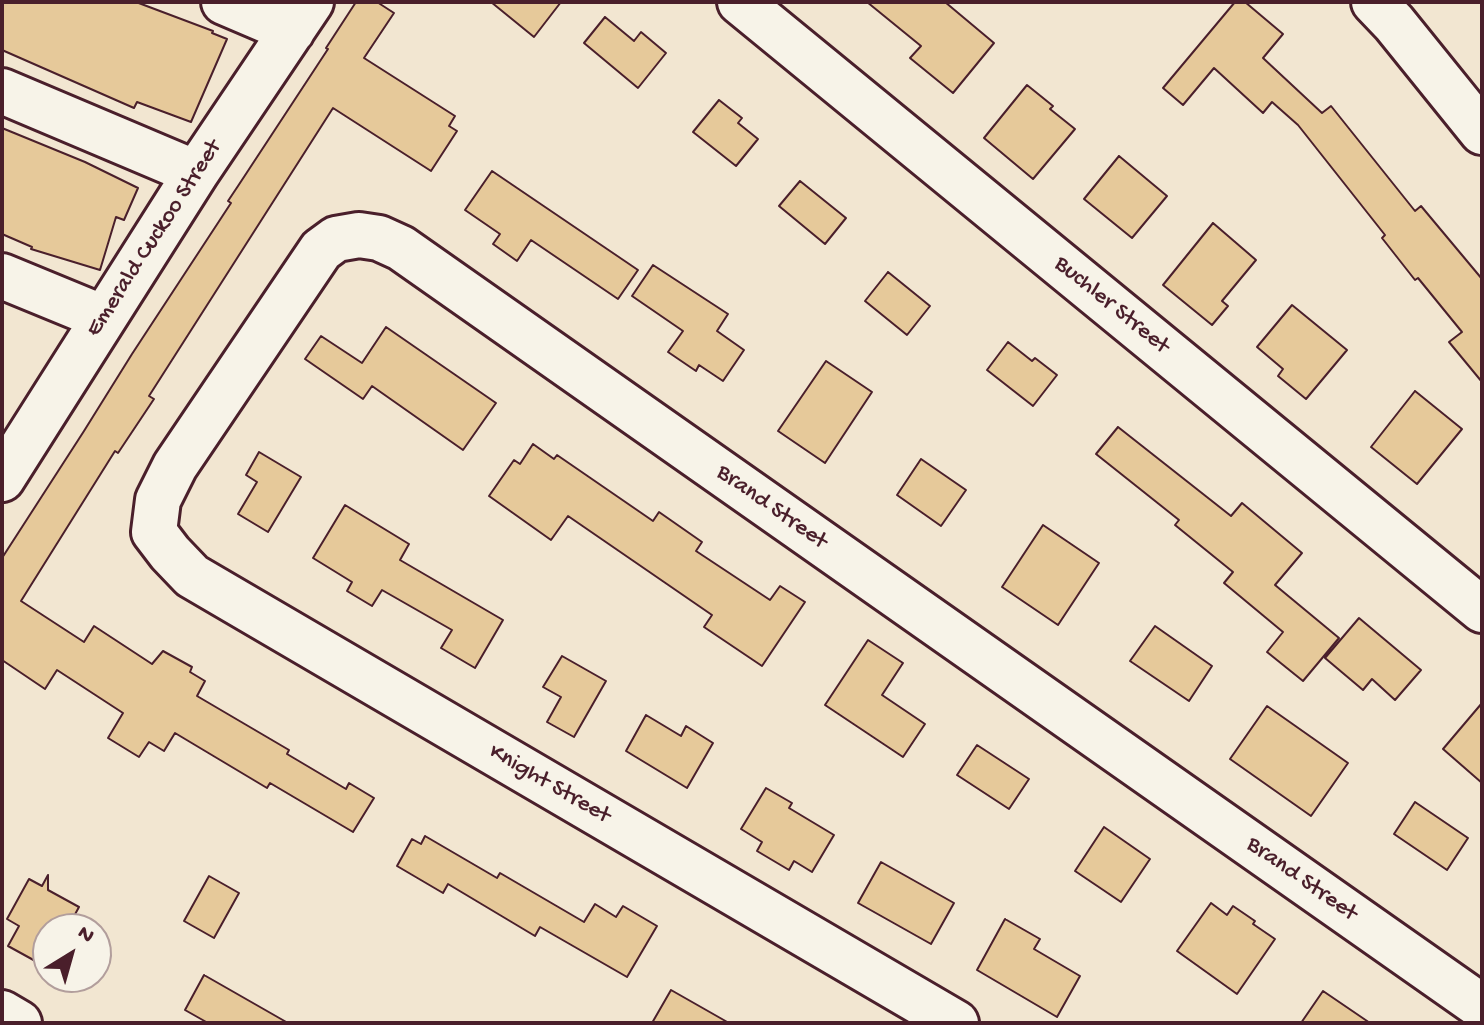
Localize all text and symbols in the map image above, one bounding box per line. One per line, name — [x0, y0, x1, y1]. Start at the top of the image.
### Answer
street label: Emerald Cuckoo Street — [81, 135, 229, 343]
street label: Buchler Street — [1047, 251, 1175, 361]
street label: Brand Street — [710, 459, 832, 557]
street label: Knight Street — [483, 739, 615, 831]
street label: Brand Street — [1240, 831, 1362, 929]
north arrow — [32, 913, 112, 993]
text: N — [72, 921, 99, 950]

